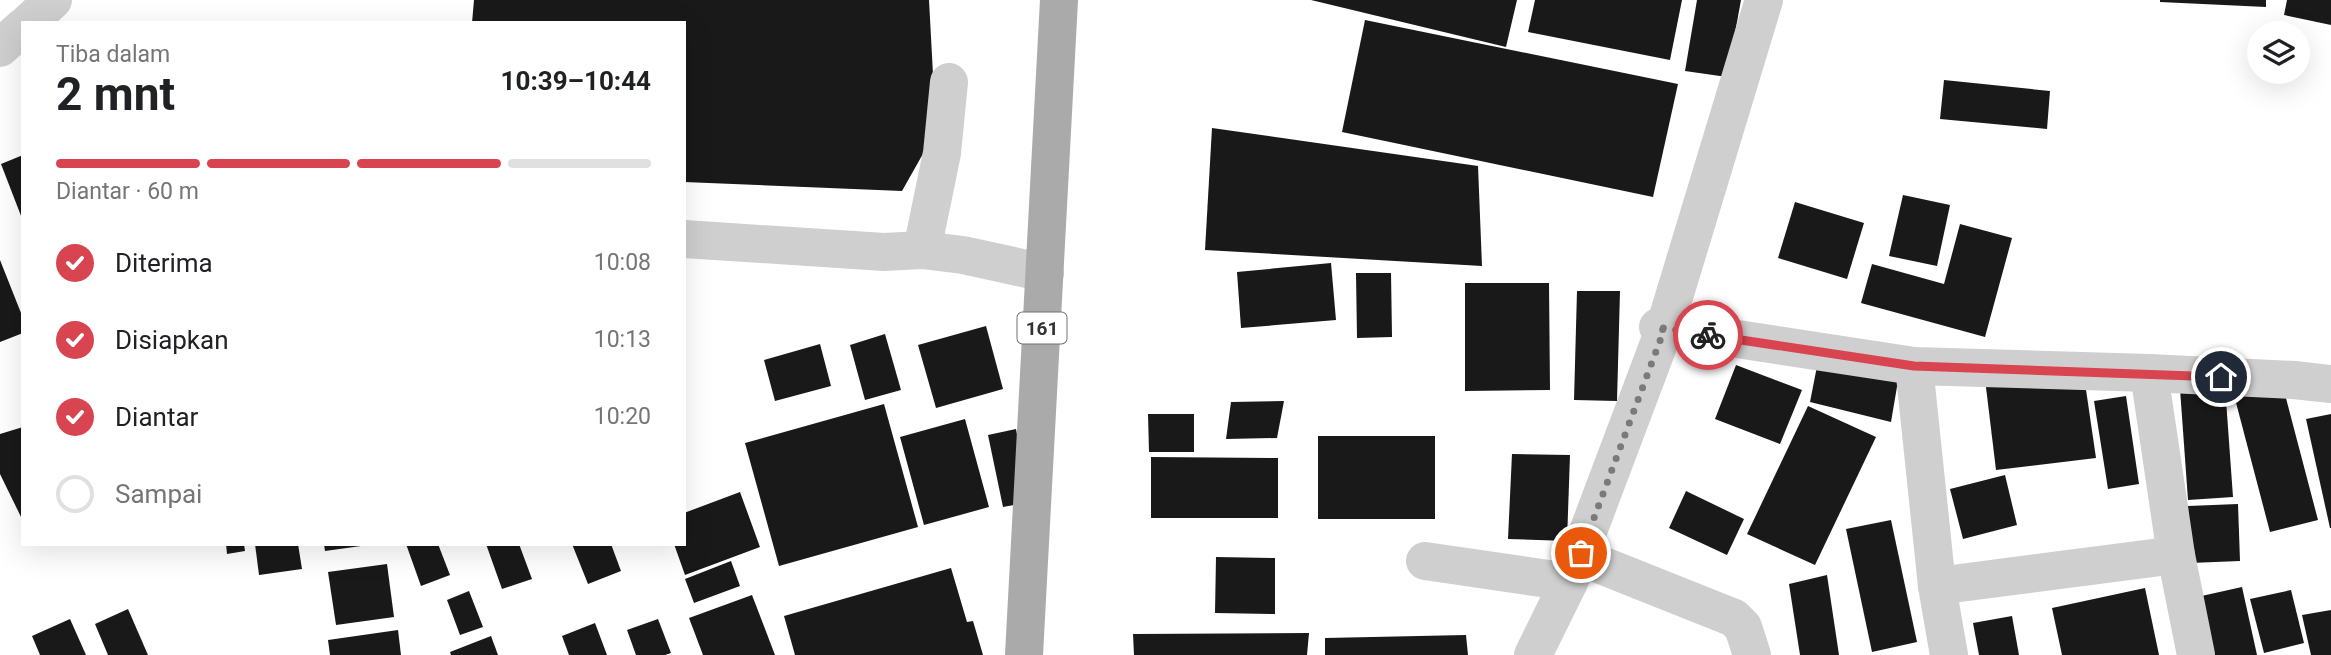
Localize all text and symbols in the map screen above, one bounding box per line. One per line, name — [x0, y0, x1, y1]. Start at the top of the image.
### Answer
map controls — [2247, 21, 2310, 84]
button: layers — [2247, 21, 2310, 84]
text: Tiba dalam — [56, 41, 170, 68]
text: 10:39–10:44 — [501, 66, 651, 96]
text: 2 mnt — [56, 67, 175, 121]
text: Diantar · 60 m — [56, 178, 199, 205]
icon: check — [56, 244, 94, 282]
text: Diterima — [115, 248, 213, 278]
text: 10:08 — [594, 249, 651, 276]
courier — [1673, 300, 1743, 370]
road number: 161 — [1018, 312, 1066, 344]
icon: bike — [1689, 316, 1727, 354]
icon: check — [56, 321, 94, 359]
text: Disiapkan — [115, 325, 229, 355]
text: 10:13 — [594, 326, 651, 353]
pin — [2191, 347, 2251, 407]
icon: home — [2202, 358, 2240, 396]
icon: check — [56, 398, 94, 436]
text: Diantar — [115, 402, 198, 432]
text: 10:20 — [594, 403, 651, 430]
text: Sampai — [115, 479, 202, 509]
pin — [1551, 523, 1611, 583]
icon: bag — [1562, 534, 1600, 572]

